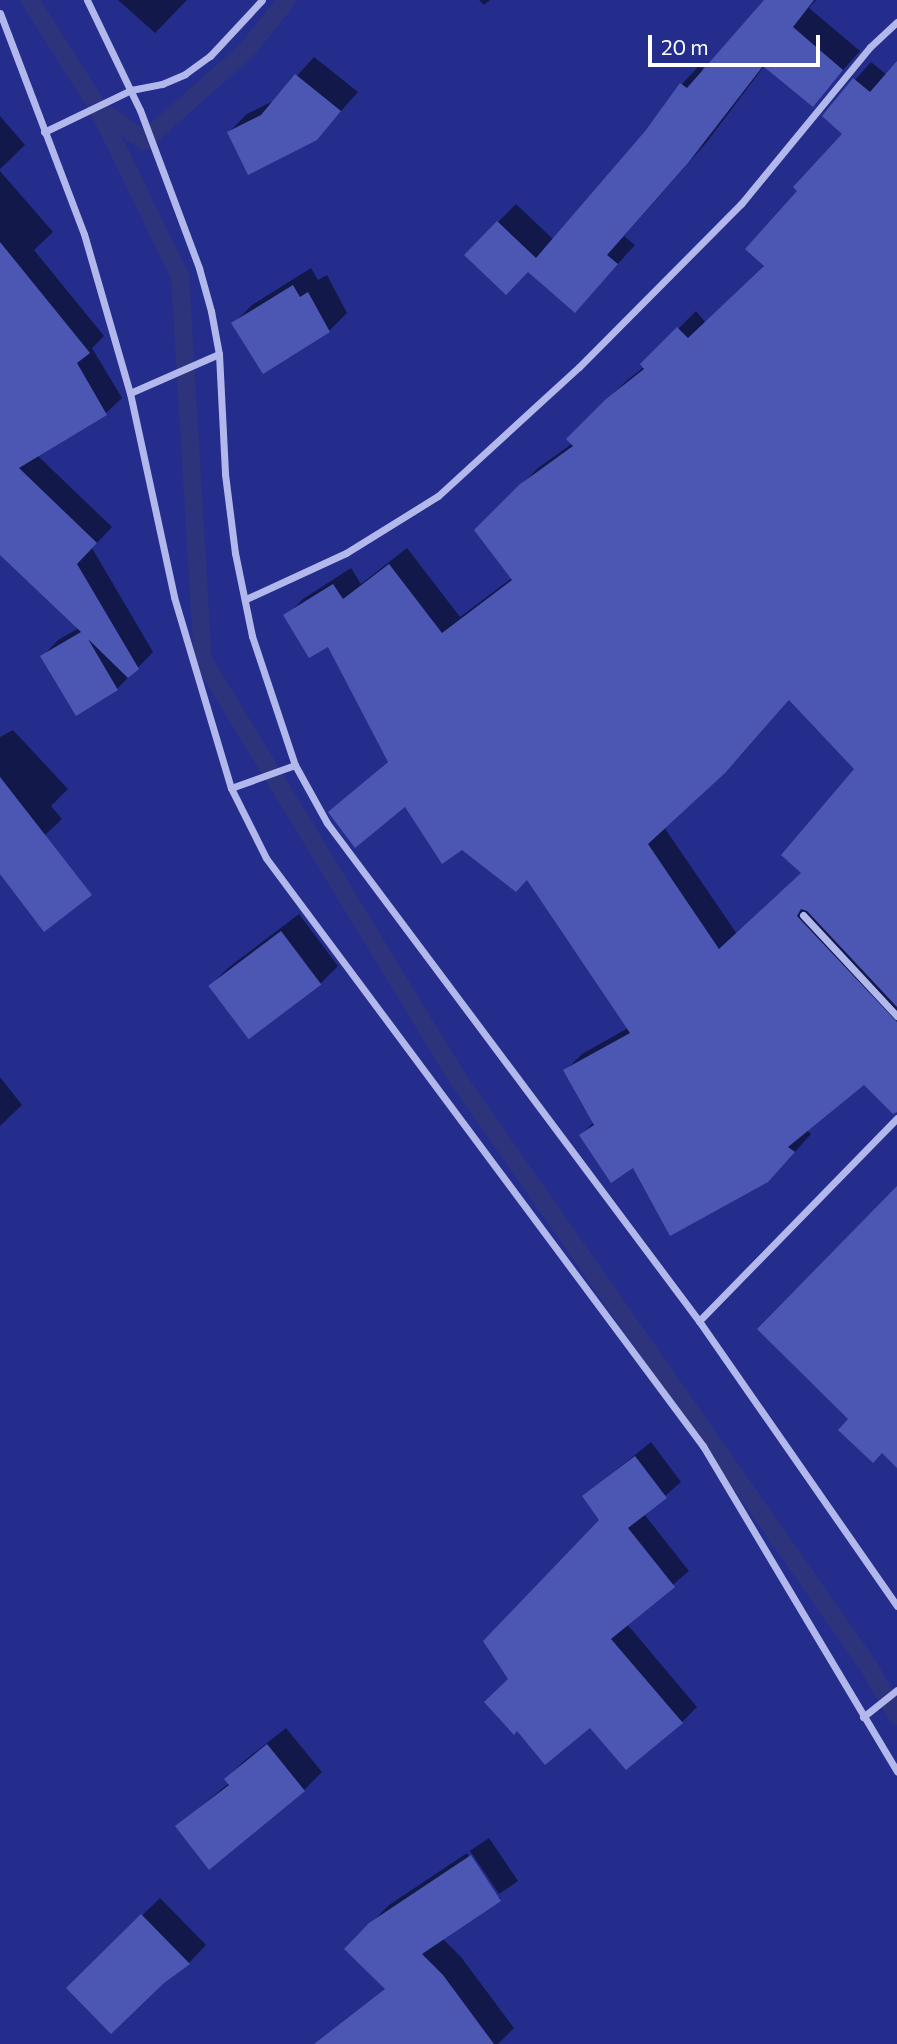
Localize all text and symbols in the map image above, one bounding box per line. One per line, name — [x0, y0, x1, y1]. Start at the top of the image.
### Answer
scale bar — [652, 21, 824, 65]
text: 20 m — [661, 34, 709, 59]

